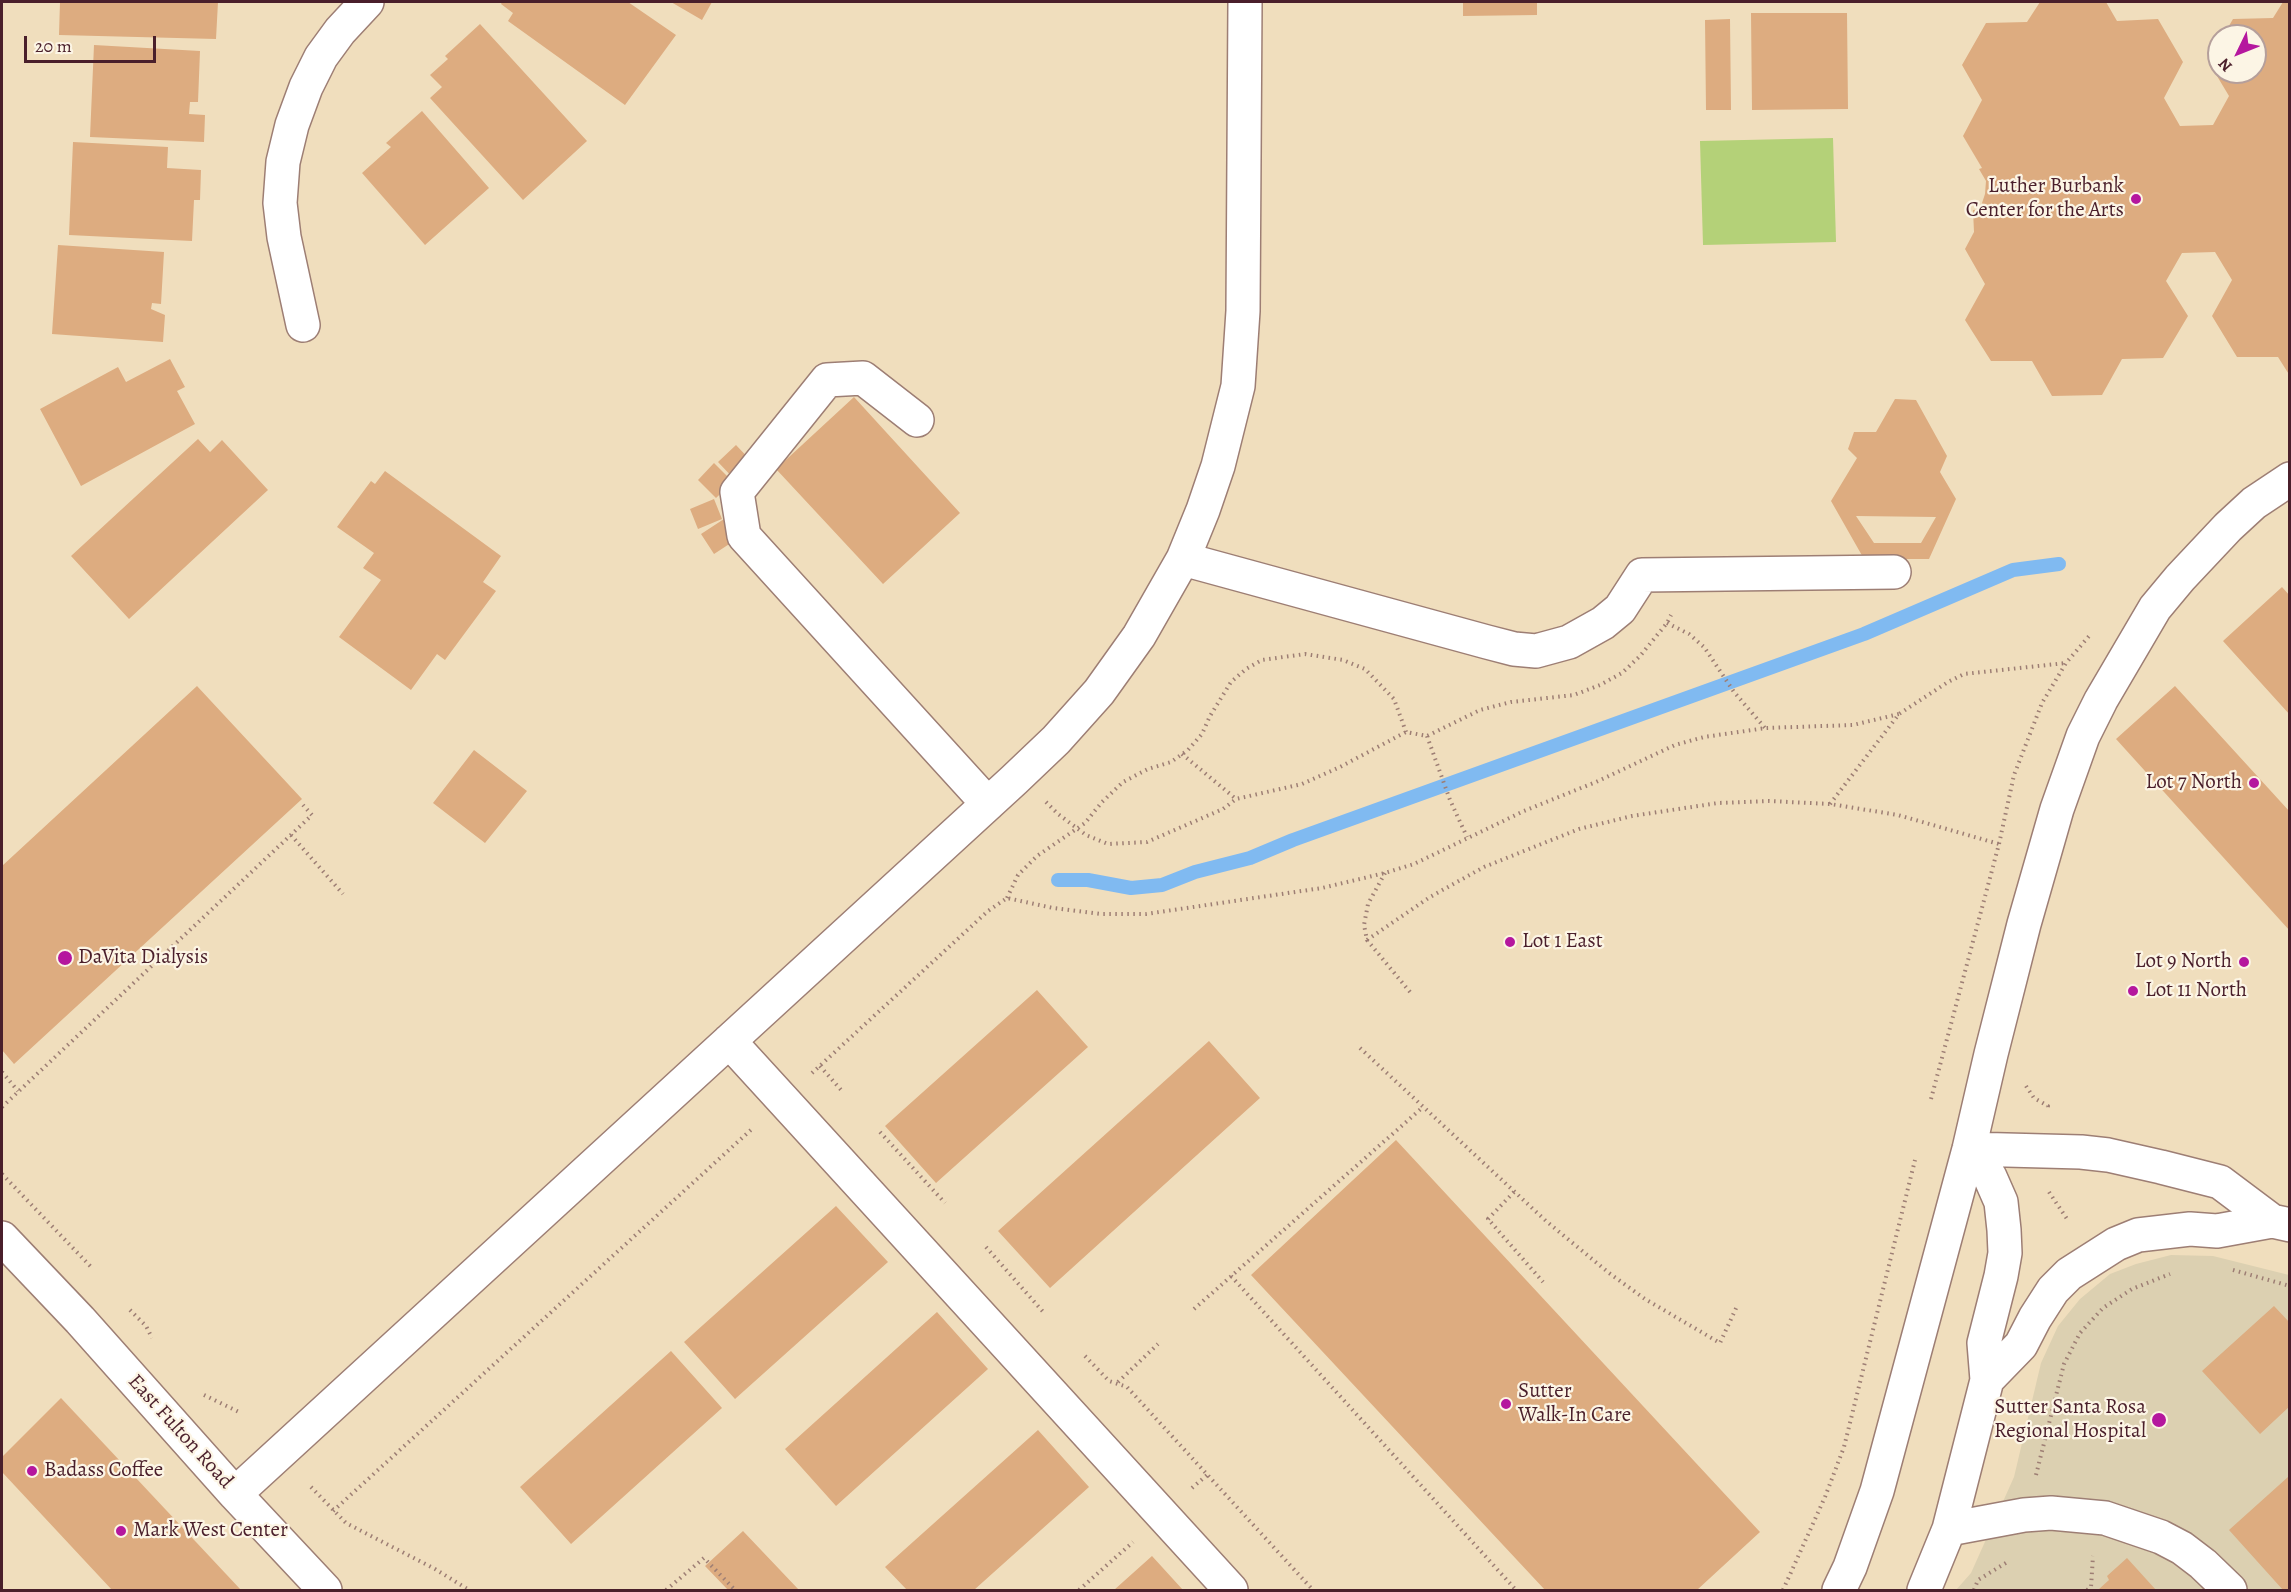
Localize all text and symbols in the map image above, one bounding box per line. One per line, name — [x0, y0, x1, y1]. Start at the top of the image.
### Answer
scale bar — [27, 24, 159, 62]
north arrow — [2207, 24, 2267, 84]
text: 20 m — [35, 34, 72, 58]
text: N — [2213, 53, 2237, 77]
place label: Luther Burbank Center for the Arts — [1966, 174, 2124, 224]
marker: Luther Burbank Center for the Arts — [2129, 192, 2143, 206]
place label: Lot 7 North — [2146, 770, 2242, 796]
marker: Lot 7 North — [2247, 776, 2261, 790]
place label: Lot 1 East — [1522, 929, 1603, 955]
marker: Lot 1 East — [1503, 935, 1517, 949]
place label: DaVita Dialysis — [78, 945, 208, 971]
marker: DaVita Dialysis — [56, 949, 74, 967]
place label: Lot 9 North — [2135, 949, 2232, 975]
marker: Lot 9 North — [2237, 955, 2251, 969]
place label: Lot 11 North — [2145, 978, 2247, 1004]
marker: Lot 11 North — [2126, 984, 2140, 998]
street label: East Fulton Road — [122, 1370, 238, 1494]
place label: Sutter Walk-In Care — [1518, 1379, 1631, 1429]
place label: Sutter Santa Rosa Regional Hospital — [1994, 1395, 2146, 1445]
marker: Sutter Walk-In Care — [1499, 1397, 1513, 1411]
marker: Sutter Santa Rosa Regional Hospital — [2150, 1411, 2168, 1429]
place label: Badass Coffee — [44, 1458, 163, 1484]
marker: Badass Coffee — [25, 1464, 39, 1478]
place label: Mark West Center — [133, 1518, 288, 1544]
marker: Mark West Center — [114, 1524, 128, 1538]

